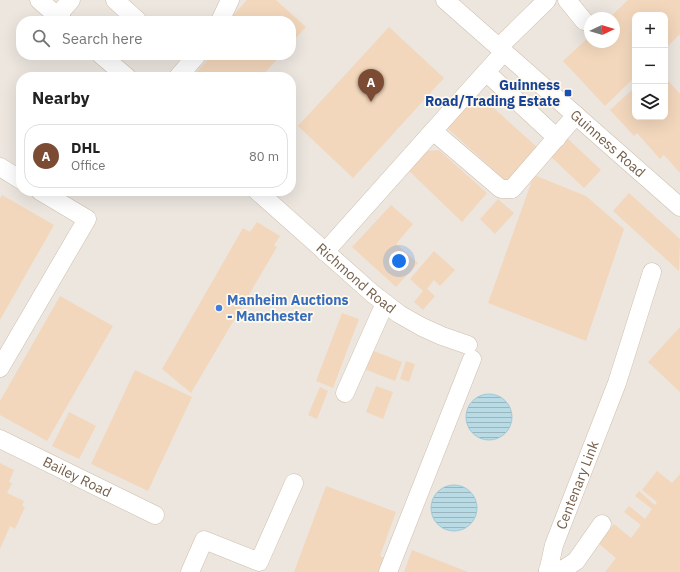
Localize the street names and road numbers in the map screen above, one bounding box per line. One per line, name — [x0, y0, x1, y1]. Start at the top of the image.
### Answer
street label: Guinness Road — [567, 106, 649, 181]
street label: Richmond Road — [313, 239, 399, 317]
street label: Centenary Link — [552, 438, 603, 532]
street label: Bailey Road — [40, 452, 114, 501]

